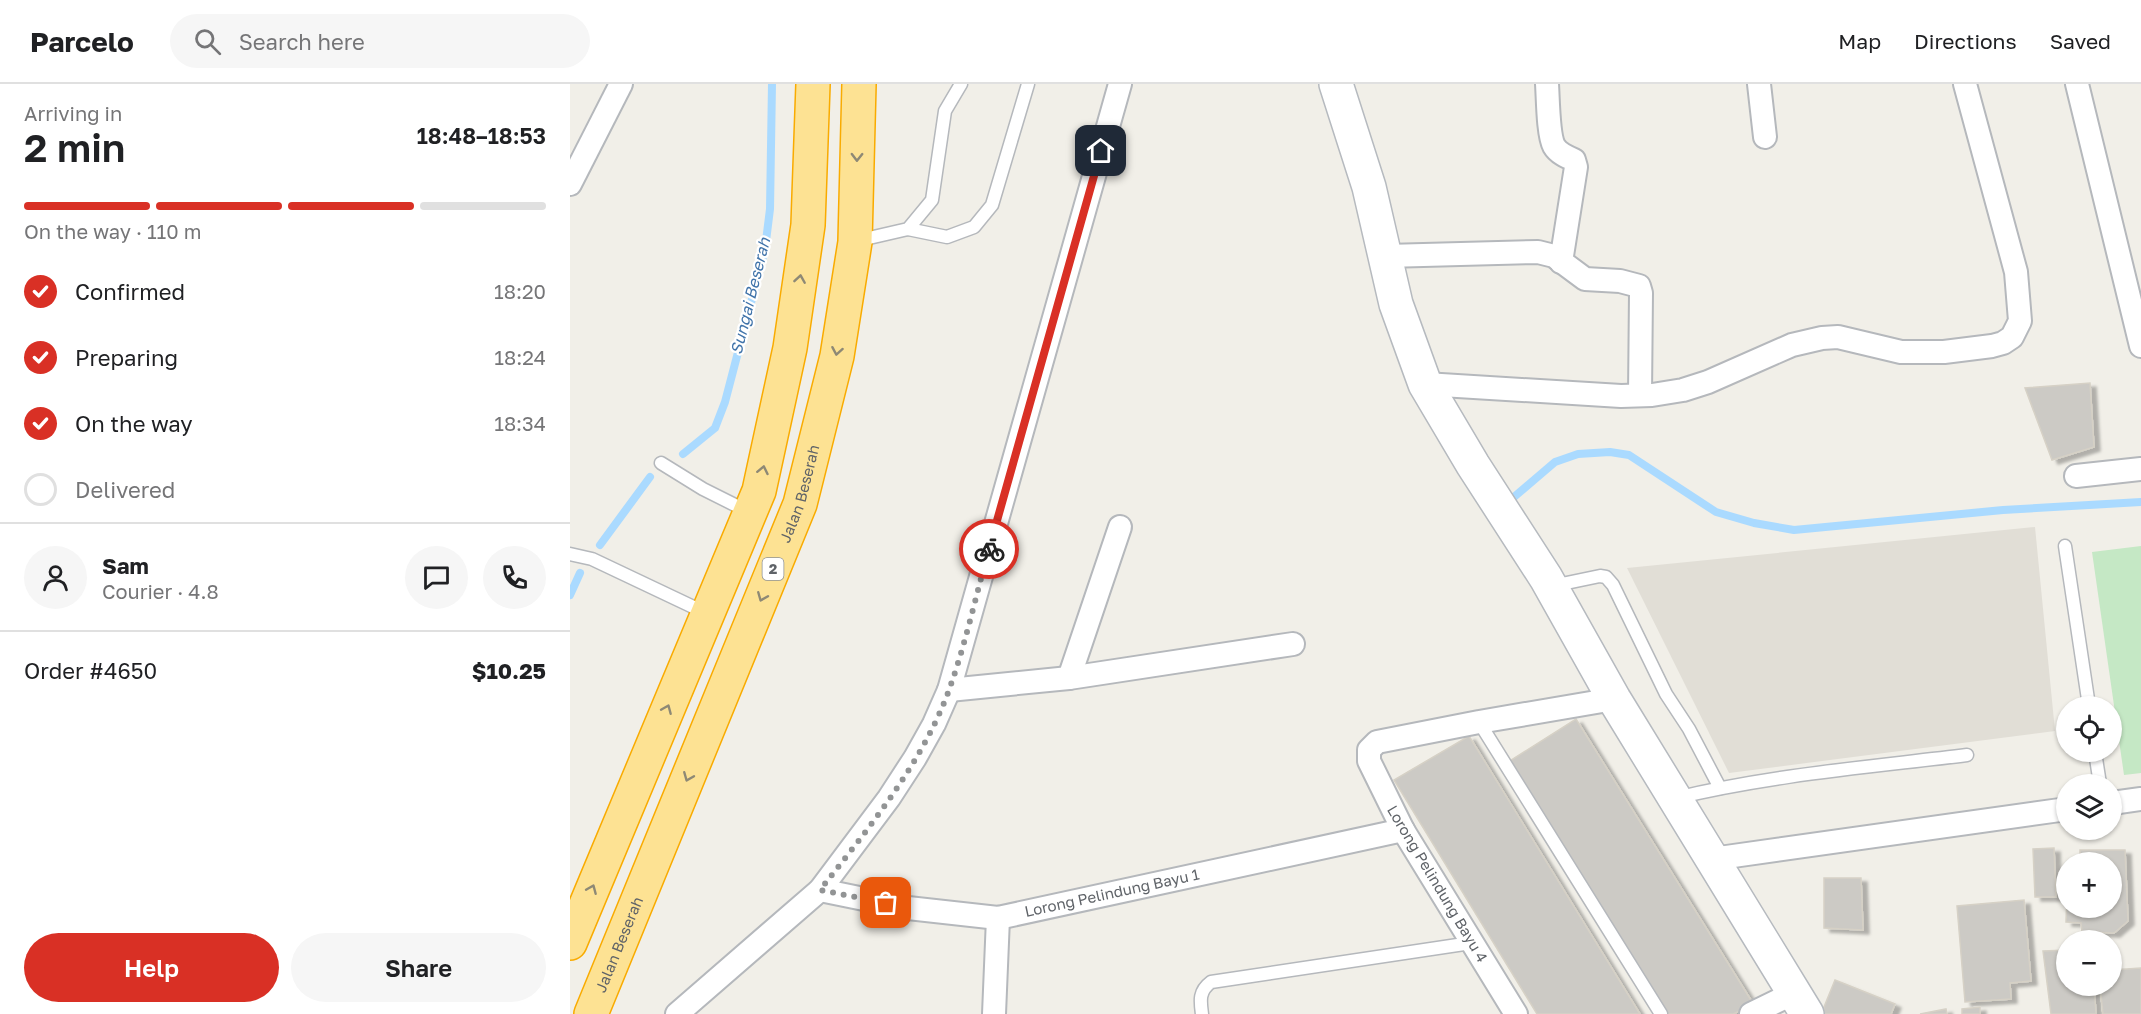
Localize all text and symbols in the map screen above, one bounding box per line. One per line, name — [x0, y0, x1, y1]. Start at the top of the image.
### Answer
search box — [170, 14, 590, 68]
text: Parcelo — [30, 25, 134, 58]
icon: search — [191, 25, 224, 58]
text: Search here — [239, 28, 365, 55]
text: Map — [1838, 28, 1881, 54]
text: Directions — [1914, 28, 2017, 54]
text: Saved — [2050, 28, 2111, 54]
text: Arriving in — [24, 101, 122, 125]
text: 18:48–18:53 — [417, 122, 546, 149]
text: 2 min — [24, 124, 125, 171]
pin — [1075, 125, 1126, 176]
icon: home — [1084, 134, 1117, 167]
one-way arrow — [851, 153, 864, 162]
text: On the way · 110 m — [24, 219, 201, 243]
water label: Sungai Beserah — [726, 234, 774, 356]
one-way arrow — [794, 274, 806, 283]
icon: check — [24, 275, 57, 308]
text: Confirmed — [75, 278, 185, 305]
text: 18:20 — [494, 279, 546, 303]
icon: check — [24, 341, 57, 374]
text: Preparing — [75, 344, 178, 371]
text: 18:24 — [494, 345, 546, 369]
one-way arrow — [831, 346, 844, 356]
icon: check — [24, 407, 57, 440]
text: On the way — [75, 410, 193, 437]
text: 18:34 — [494, 411, 546, 435]
street label: Jalan Beserah — [775, 443, 823, 545]
one-way arrow — [756, 466, 769, 476]
text: Delivered — [75, 476, 175, 503]
courier — [959, 519, 1019, 579]
icon: bike — [973, 533, 1006, 566]
button: person — [24, 546, 87, 609]
button: chat — [405, 546, 468, 609]
button: phone — [483, 546, 546, 609]
text: Sam — [102, 552, 149, 579]
road number: 2 — [762, 558, 784, 580]
text: Courier · 4.8 — [102, 579, 219, 603]
one-way arrow — [757, 591, 769, 602]
text: Order #4650 — [24, 657, 157, 684]
text: $10.25 — [472, 657, 546, 684]
map controls — [2056, 696, 2122, 996]
button: locate — [2056, 696, 2122, 762]
one-way arrow — [660, 705, 672, 716]
one-way arrow — [683, 771, 695, 782]
button: layers — [2056, 774, 2122, 840]
street label: Lorong Pelindung Bayu 4 — [1384, 802, 1492, 965]
button: + — [2056, 852, 2122, 918]
street label: Lorong Pelindung Bayu 1 — [1023, 865, 1201, 920]
pin — [860, 877, 911, 928]
one-way arrow — [585, 885, 597, 896]
icon: bag — [869, 886, 902, 919]
street label: Jalan Beserah — [591, 894, 646, 995]
button: − — [2056, 930, 2122, 996]
button: Help — [24, 933, 279, 1002]
button: Share — [291, 933, 546, 1002]

